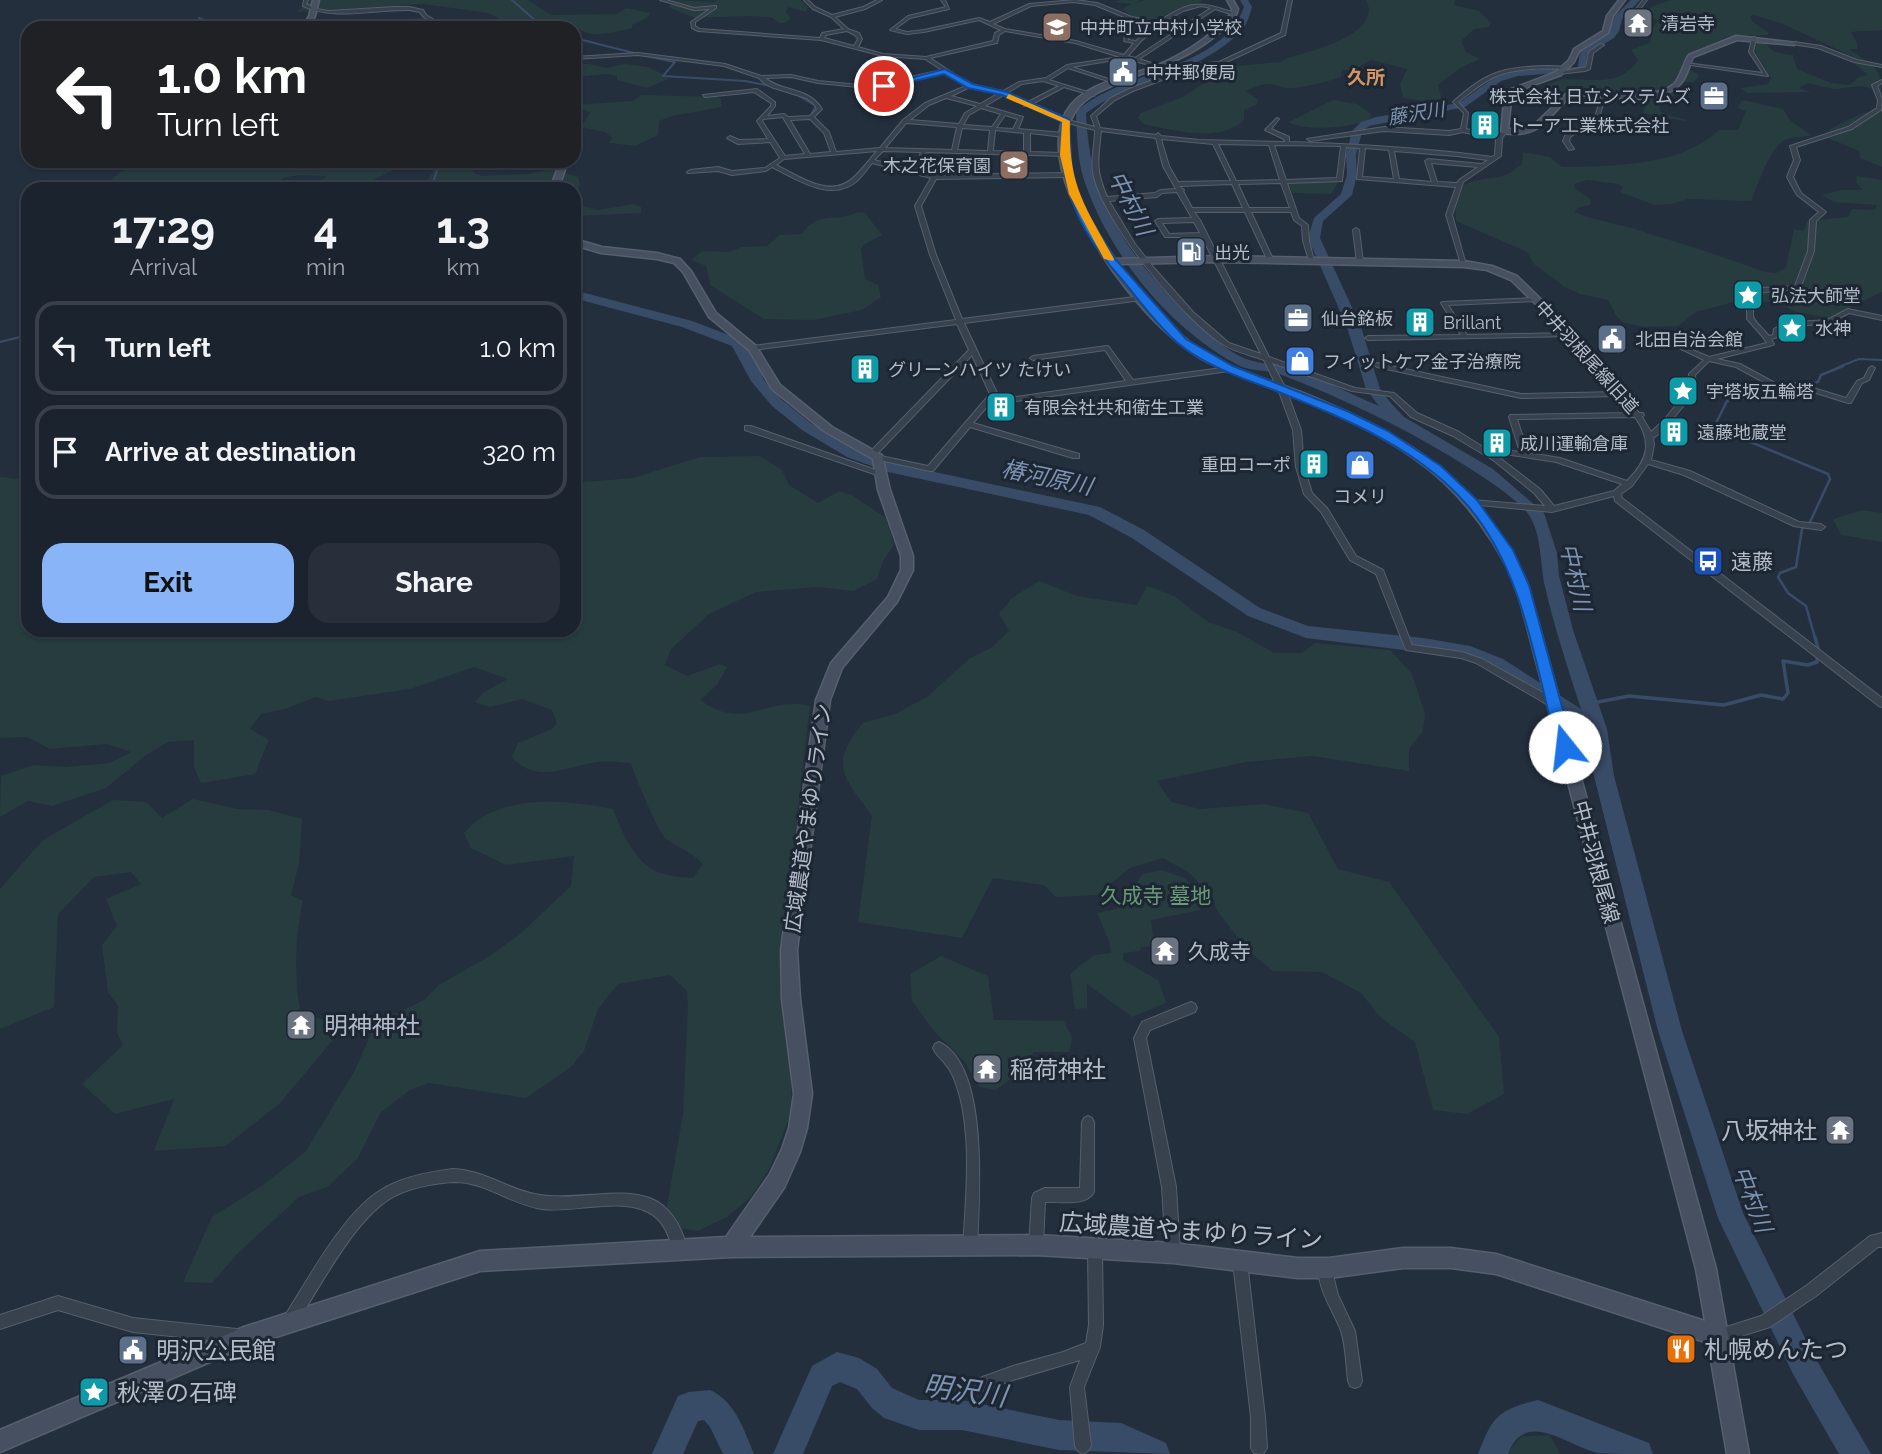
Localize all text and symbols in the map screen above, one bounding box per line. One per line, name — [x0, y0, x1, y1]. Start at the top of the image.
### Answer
temple icon: 清岩寺 — [1621, 6, 1655, 40]
school or university icon: 中井町立中村小学校 — [1040, 10, 1074, 44]
place label: 清岩寺 — [1661, 13, 1715, 34]
place label: 中井町立中村小学校 — [1080, 17, 1242, 38]
text: 1.0 km — [157, 47, 307, 104]
icon: left — [42, 49, 133, 140]
public building icon: 中井郵便局 — [1106, 55, 1140, 89]
pin — [854, 56, 914, 116]
place label: 中井郵便局 — [1146, 62, 1236, 83]
district label: 久所 — [1347, 66, 1385, 88]
icon: arrive — [865, 67, 903, 105]
office icon: 株式会社 日立システムズ — [1697, 79, 1731, 113]
place label: 株式会社 日立システムズ — [1489, 86, 1691, 107]
water label: 藤沢川 — [1386, 97, 1448, 128]
text: Turn left — [157, 106, 279, 143]
building icon: トーア工業株式会社 — [1468, 108, 1502, 142]
place label: トーア工業株式会社 — [1508, 115, 1669, 136]
school or university icon: 木之花保育園 — [997, 148, 1031, 182]
place label: 木之花保育園 — [883, 155, 991, 176]
water label: 中村川 — [1103, 166, 1160, 243]
text: 17:29 — [112, 204, 215, 253]
text: 4 — [314, 204, 338, 253]
text: 1.3 — [436, 204, 490, 253]
fuel station icon: 出光 — [1174, 235, 1208, 269]
place label: 出光 — [1214, 242, 1250, 263]
text: Arrival — [130, 253, 197, 280]
text: min — [306, 253, 346, 280]
text: km — [447, 253, 480, 280]
place icon: 弘法大師堂 — [1731, 278, 1765, 312]
place label: 弘法大師堂 — [1771, 285, 1861, 306]
street label: 中井羽根尾線旧道 — [1531, 296, 1643, 418]
office icon: 仙台銘板 — [1281, 301, 1315, 335]
building icon: Brillant — [1403, 305, 1437, 339]
place label: 仙台銘板 — [1321, 308, 1393, 329]
place icon: 水神 — [1775, 311, 1809, 345]
place label: Brillant — [1443, 312, 1501, 333]
place label: 水神 — [1815, 318, 1851, 339]
public building icon: 北田自治会館 — [1595, 322, 1629, 356]
icon: left — [46, 329, 84, 367]
place label: 北田自治会館 — [1635, 329, 1743, 350]
text: Turn left — [105, 333, 211, 363]
text: 1.0 km — [480, 333, 556, 363]
shop icon: フィットケア金子治療院 — [1283, 344, 1317, 378]
place label: フィットケア金子治療院 — [1323, 351, 1521, 372]
building icon: グリーンハイツ たけい — [848, 352, 882, 386]
place label: グリーンハイツ たけい — [888, 359, 1071, 380]
place icon: 宇塔坂五輪塔 — [1666, 374, 1700, 408]
place label: 宇塔坂五輪塔 — [1706, 381, 1814, 402]
building icon: 有限会社共和衛生工業 — [984, 390, 1018, 424]
place label: 有限会社共和衛生工業 — [1024, 397, 1204, 418]
building icon: 遠藤地蔵堂 — [1657, 415, 1691, 449]
place label: 遠藤地蔵堂 — [1697, 422, 1787, 443]
building icon: 成川運輸倉庫 — [1480, 426, 1514, 460]
icon: arrive — [46, 433, 84, 471]
place label: 成川運輸倉庫 — [1520, 433, 1628, 454]
text: Arrive at destination — [105, 437, 356, 467]
text: 320 m — [482, 437, 556, 467]
building icon: 重田コーポ — [1297, 447, 1331, 481]
shop icon: コメリ — [1343, 448, 1377, 482]
water label: 椿河原川 — [999, 454, 1098, 500]
place label: 重田コーポ — [1201, 454, 1291, 475]
place label: コメリ — [1333, 486, 1387, 507]
water label: 中村川 — [1555, 540, 1598, 617]
button: Exit — [42, 543, 294, 623]
button: Share — [308, 543, 560, 623]
bus stop icon: 遠藤 — [1691, 544, 1725, 578]
place label: 遠藤 — [1731, 549, 1773, 574]
street label: 広域農道やまゆりライン — [780, 702, 836, 934]
position arrow — [1528, 710, 1602, 784]
street label: 中井羽根尾線 — [1568, 798, 1624, 926]
park label: 久成寺 墓地 — [1101, 883, 1211, 908]
temple icon: 久成寺 — [1148, 934, 1182, 968]
place label: 久成寺 — [1188, 939, 1251, 964]
temple icon: 明神神社 — [284, 1008, 318, 1042]
place label: 明神神社 — [324, 1011, 420, 1040]
temple icon: 稲荷神社 — [970, 1052, 1004, 1086]
place label: 稲荷神社 — [1010, 1055, 1106, 1084]
temple icon: 八坂神社 — [1823, 1113, 1857, 1147]
place label: 八坂神社 — [1721, 1116, 1817, 1145]
water label: 中村川 — [1728, 1162, 1779, 1239]
street label: 広域農道やまゆりライン — [1058, 1207, 1324, 1255]
restaurant icon: 札幌めんたつ — [1664, 1332, 1698, 1366]
public building icon: 明沢公民館 — [116, 1333, 150, 1367]
place label: 札幌めんたつ — [1704, 1335, 1848, 1364]
place label: 明沢公民館 — [156, 1336, 276, 1365]
water label: 明沢川 — [921, 1369, 1012, 1414]
place icon: 秋澤の石碑 — [77, 1375, 111, 1409]
place label: 秋澤の石碑 — [117, 1378, 237, 1407]

